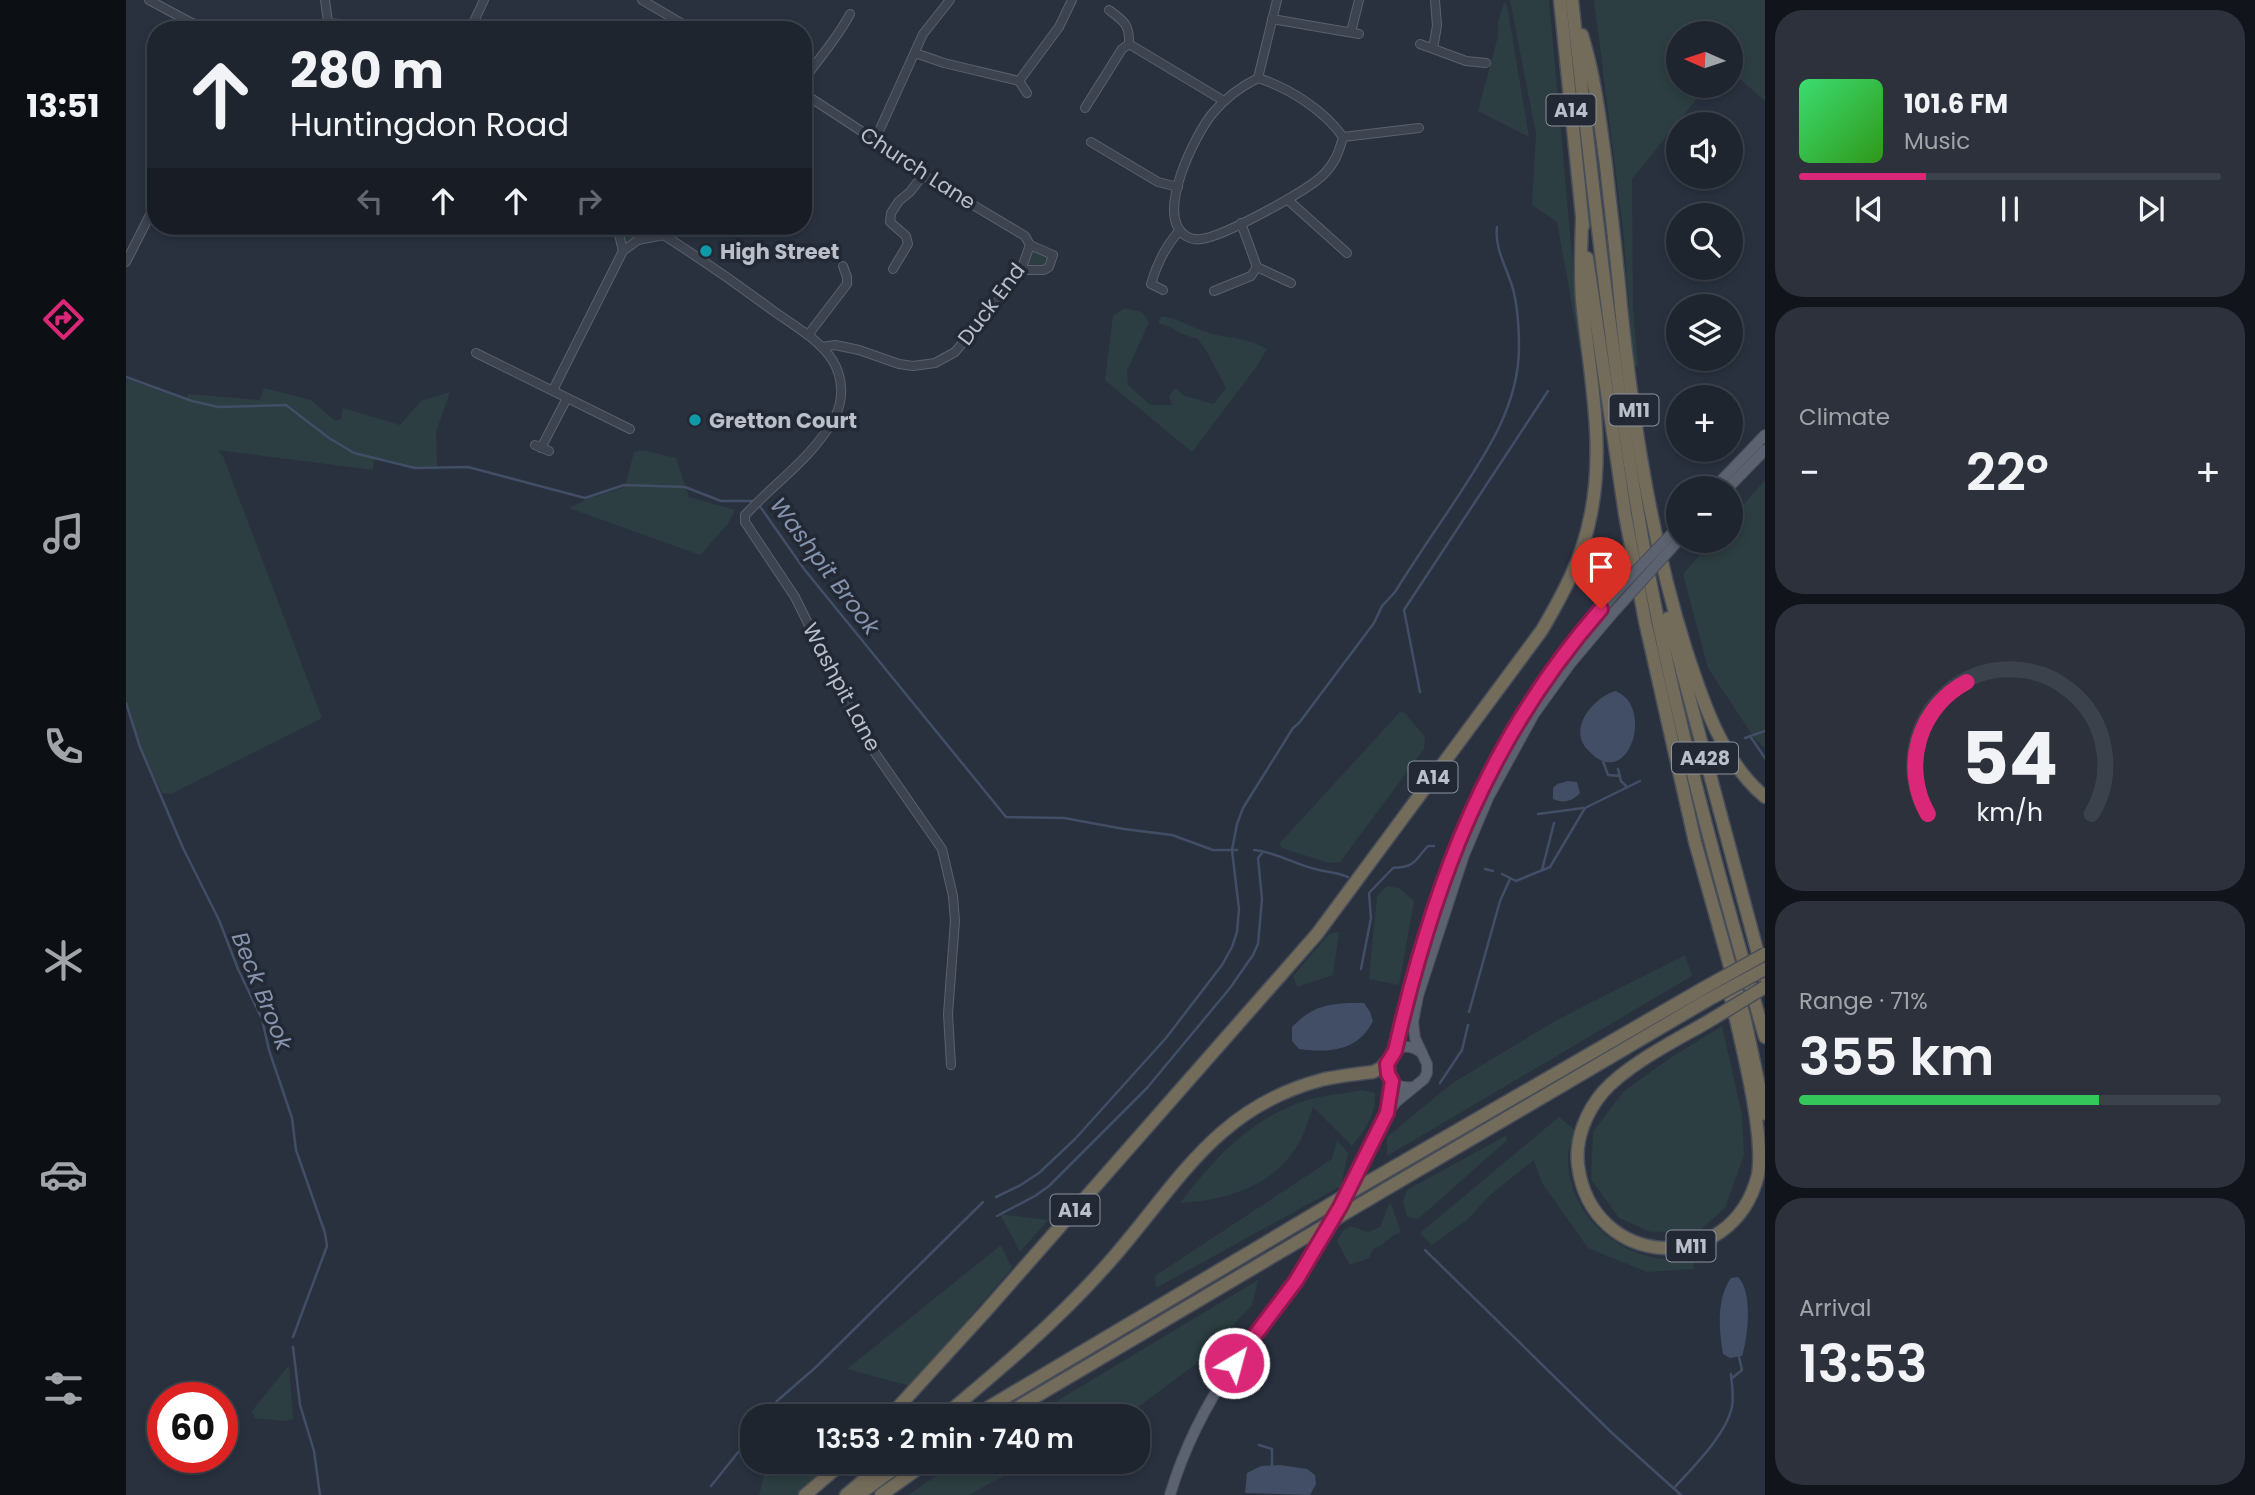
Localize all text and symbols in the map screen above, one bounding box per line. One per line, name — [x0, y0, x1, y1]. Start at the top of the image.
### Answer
north arrow — [1666, 21, 1743, 98]
map controls — [1666, 21, 1743, 553]
text: 280 m — [290, 37, 444, 105]
icon: ahead — [175, 49, 266, 140]
text: 13:51 — [26, 83, 100, 128]
text: 101.6 FM — [1904, 86, 2008, 122]
road number: A14 — [1546, 94, 1596, 125]
text: Huntingdon Road — [290, 102, 569, 147]
button: sound — [1666, 112, 1743, 189]
street label: Church Lane — [855, 120, 981, 216]
text: Music — [1904, 125, 1970, 157]
icon: left — [351, 182, 389, 220]
icon: ahead — [424, 182, 462, 220]
icon: ahead — [497, 182, 535, 220]
icon: right — [570, 182, 608, 220]
icon: previous — [1850, 190, 1888, 228]
icon: pause — [1991, 190, 2029, 228]
icon: next — [2132, 190, 2170, 228]
button: search — [1666, 203, 1743, 280]
place label: High Street — [720, 237, 839, 266]
marker: High Street — [698, 243, 714, 259]
street label: Duck End — [951, 257, 1031, 351]
button: layers — [1666, 294, 1743, 371]
icon: directions — [39, 295, 88, 344]
button: + — [1666, 385, 1743, 462]
road number: M11 — [1610, 394, 1658, 426]
text: Climate — [1799, 401, 1890, 433]
place label: Gretton Court — [709, 406, 857, 435]
marker: Gretton Court — [687, 412, 703, 428]
text: 22° — [1966, 436, 2049, 509]
text: − — [1799, 446, 1820, 499]
text: + — [2195, 446, 2221, 499]
button: − — [1666, 476, 1743, 553]
water label: Washpit Brook — [763, 490, 888, 642]
icon: music — [39, 509, 88, 558]
pin — [1571, 537, 1631, 609]
icon: arrive — [1582, 548, 1620, 586]
street label: Washpit Lane — [796, 618, 888, 756]
text: 54 — [1962, 708, 2058, 809]
icon: phone — [39, 722, 88, 771]
road number: A428 — [1672, 743, 1738, 774]
road number: A14 — [1408, 762, 1458, 792]
text: km/h — [1977, 794, 2043, 829]
water label: Beck Brook — [224, 927, 301, 1056]
icon: climate — [39, 936, 88, 985]
text: Range · 71% — [1799, 985, 1928, 1017]
text: 355 km — [1799, 1020, 1994, 1093]
icon: car — [39, 1150, 88, 1199]
road number: A14 — [1051, 1194, 1100, 1226]
road number: M11 — [1666, 1230, 1716, 1262]
text: Arrival — [1799, 1292, 1871, 1324]
position arrow — [1197, 1326, 1271, 1400]
text: 13:53 — [1799, 1327, 1927, 1400]
icon: filters — [39, 1364, 88, 1413]
speed limit sign: 60 — [147, 1382, 238, 1473]
text: 13:53 · 2 min · 740 m — [816, 1421, 1074, 1457]

